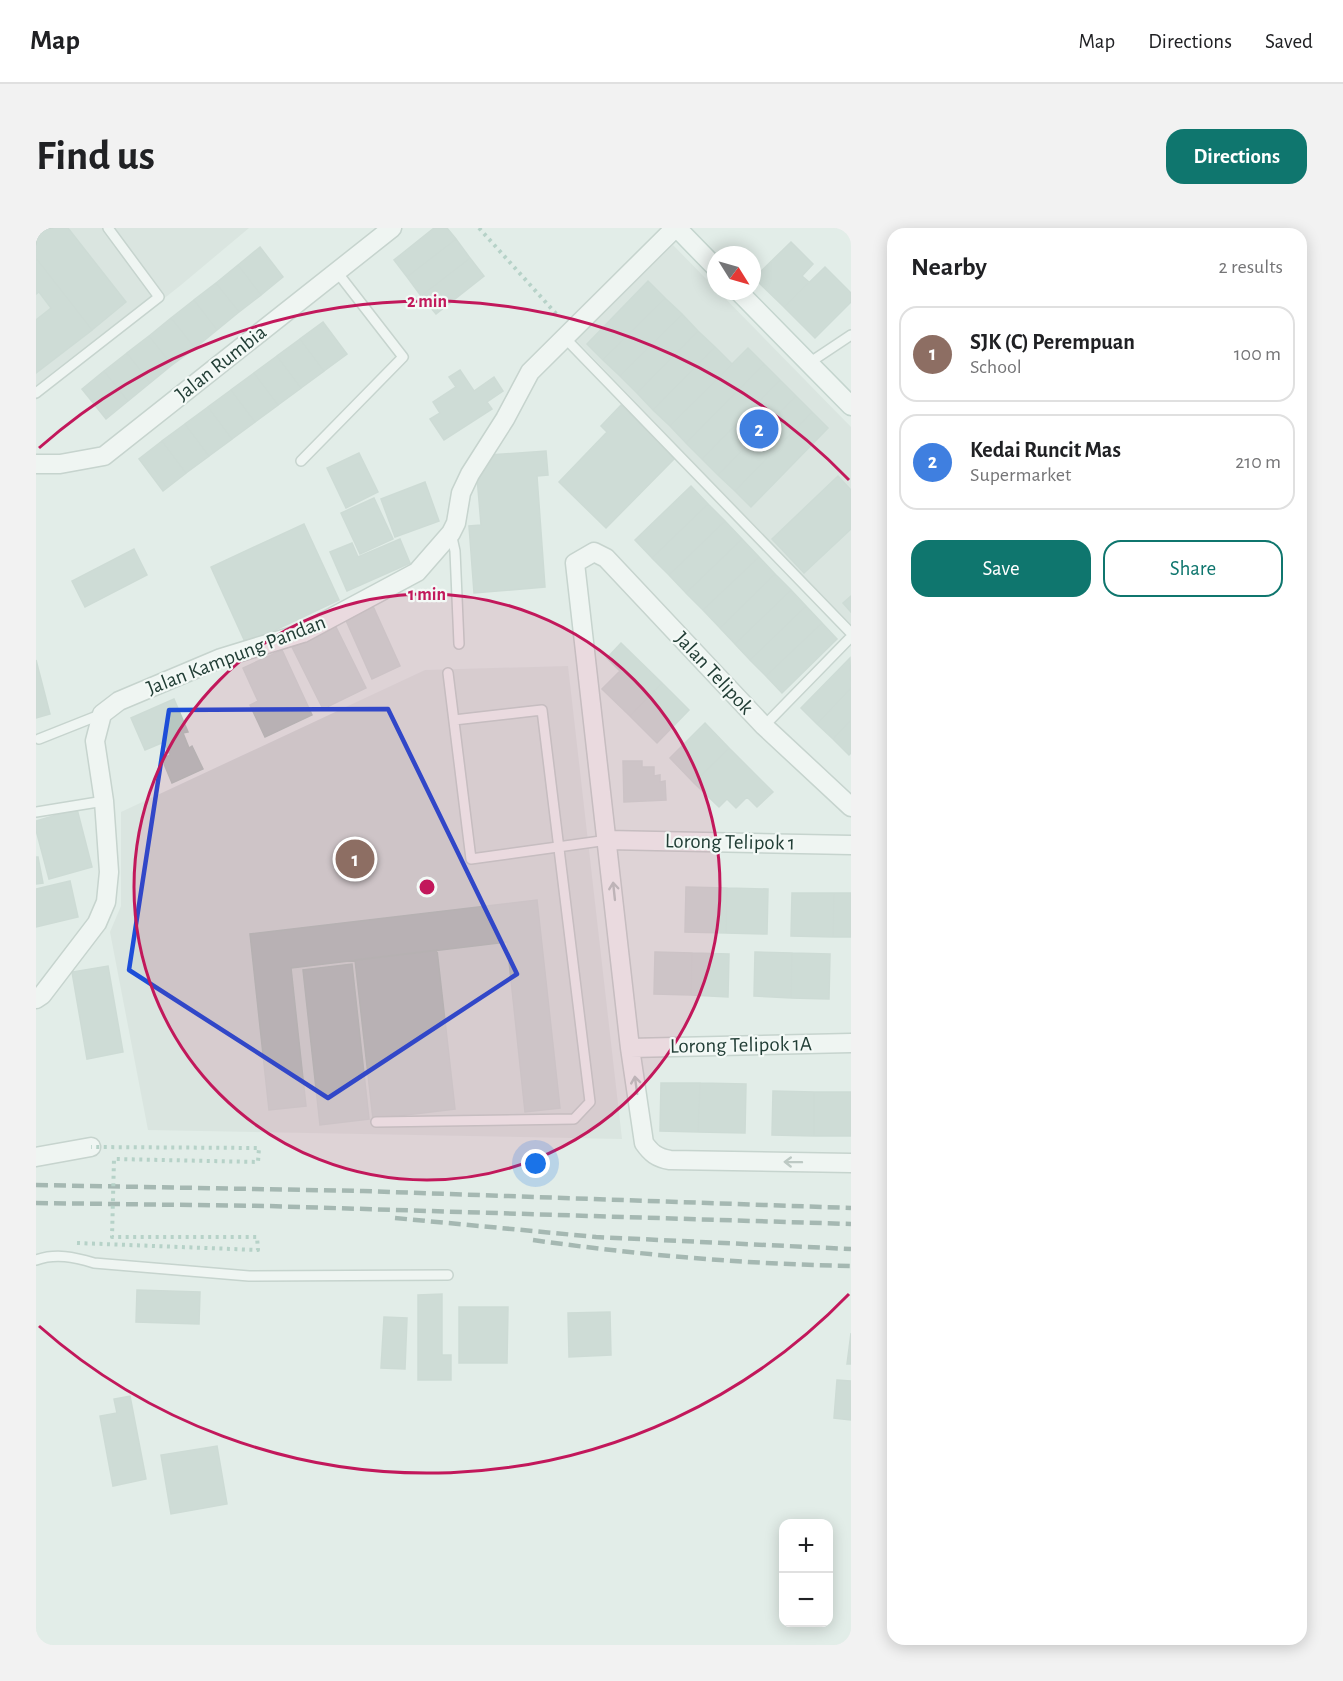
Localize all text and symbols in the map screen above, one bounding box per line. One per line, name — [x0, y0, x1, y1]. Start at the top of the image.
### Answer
text: Map — [30, 27, 80, 55]
text: Map — [1079, 31, 1115, 52]
text: Directions — [1148, 31, 1232, 52]
text: Saved — [1265, 31, 1313, 52]
button: Directions — [1166, 129, 1307, 184]
text: Find us — [36, 135, 155, 177]
north arrow — [707, 246, 761, 300]
text: Nearby — [911, 254, 987, 280]
text: 2 results — [1219, 257, 1283, 277]
text: 2 min — [407, 293, 447, 311]
street label: Jalan Rumbia — [172, 321, 271, 405]
text: SJK (C) Perempuan — [970, 331, 1135, 353]
text: 1 — [929, 344, 936, 364]
text: 100 m — [1234, 344, 1281, 364]
text: School — [970, 357, 1022, 377]
pin: 2 — [740, 406, 778, 452]
text: Kedai Runcit Mas — [970, 439, 1121, 461]
text: 2 — [928, 452, 937, 472]
text: 210 m — [1235, 452, 1281, 472]
text: Supermarket — [970, 465, 1071, 485]
button: Save — [911, 540, 1091, 597]
button: Share — [1103, 540, 1283, 597]
text: 1 min — [408, 586, 446, 604]
street label: Jalan Kampung Pandan — [144, 611, 328, 699]
street label: Jalan Telipok — [671, 628, 758, 719]
street label: Lorong Telipok 1 — [665, 830, 795, 854]
pin: 1 — [336, 836, 374, 882]
centre of rings — [417, 877, 437, 897]
one-way arrow — [608, 882, 619, 902]
street label: Lorong Telipok 1A — [670, 1033, 812, 1057]
one-way arrow — [630, 1075, 641, 1095]
your location — [521, 1149, 550, 1178]
one-way arrow — [783, 1157, 803, 1168]
map controls — [779, 1519, 833, 1627]
button: + — [779, 1519, 833, 1573]
button: − — [779, 1573, 833, 1627]

